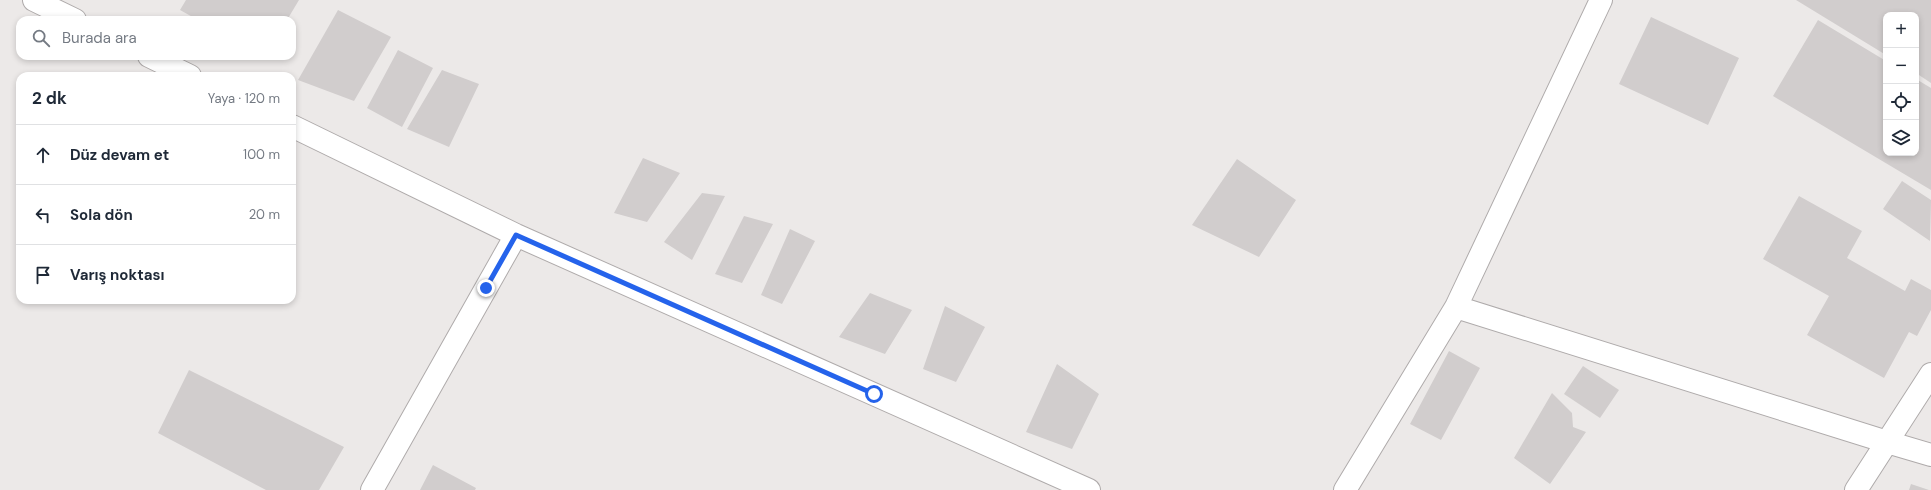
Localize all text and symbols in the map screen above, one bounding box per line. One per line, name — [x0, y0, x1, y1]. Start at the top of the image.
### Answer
map controls — [1883, 12, 1919, 156]
button: + — [1883, 12, 1919, 48]
search box — [16, 16, 296, 60]
icon: search — [30, 27, 52, 49]
text: Burada ara — [62, 28, 137, 48]
button: − — [1883, 48, 1919, 84]
button: locate — [1883, 84, 1919, 120]
text: 2 dk — [32, 87, 67, 109]
text: Yaya · 120 m — [208, 90, 280, 107]
button: layers — [1883, 120, 1919, 156]
icon: ahead — [32, 144, 54, 166]
text: Düz devam et — [70, 145, 169, 165]
text: 100 m — [243, 146, 280, 163]
icon: left — [32, 204, 54, 226]
text: Sola dön — [70, 205, 133, 225]
text: 20 m — [249, 206, 280, 223]
icon: arrive — [32, 264, 54, 286]
text: Varış noktası — [70, 265, 164, 285]
route end — [477, 279, 495, 297]
route start — [865, 385, 883, 403]

